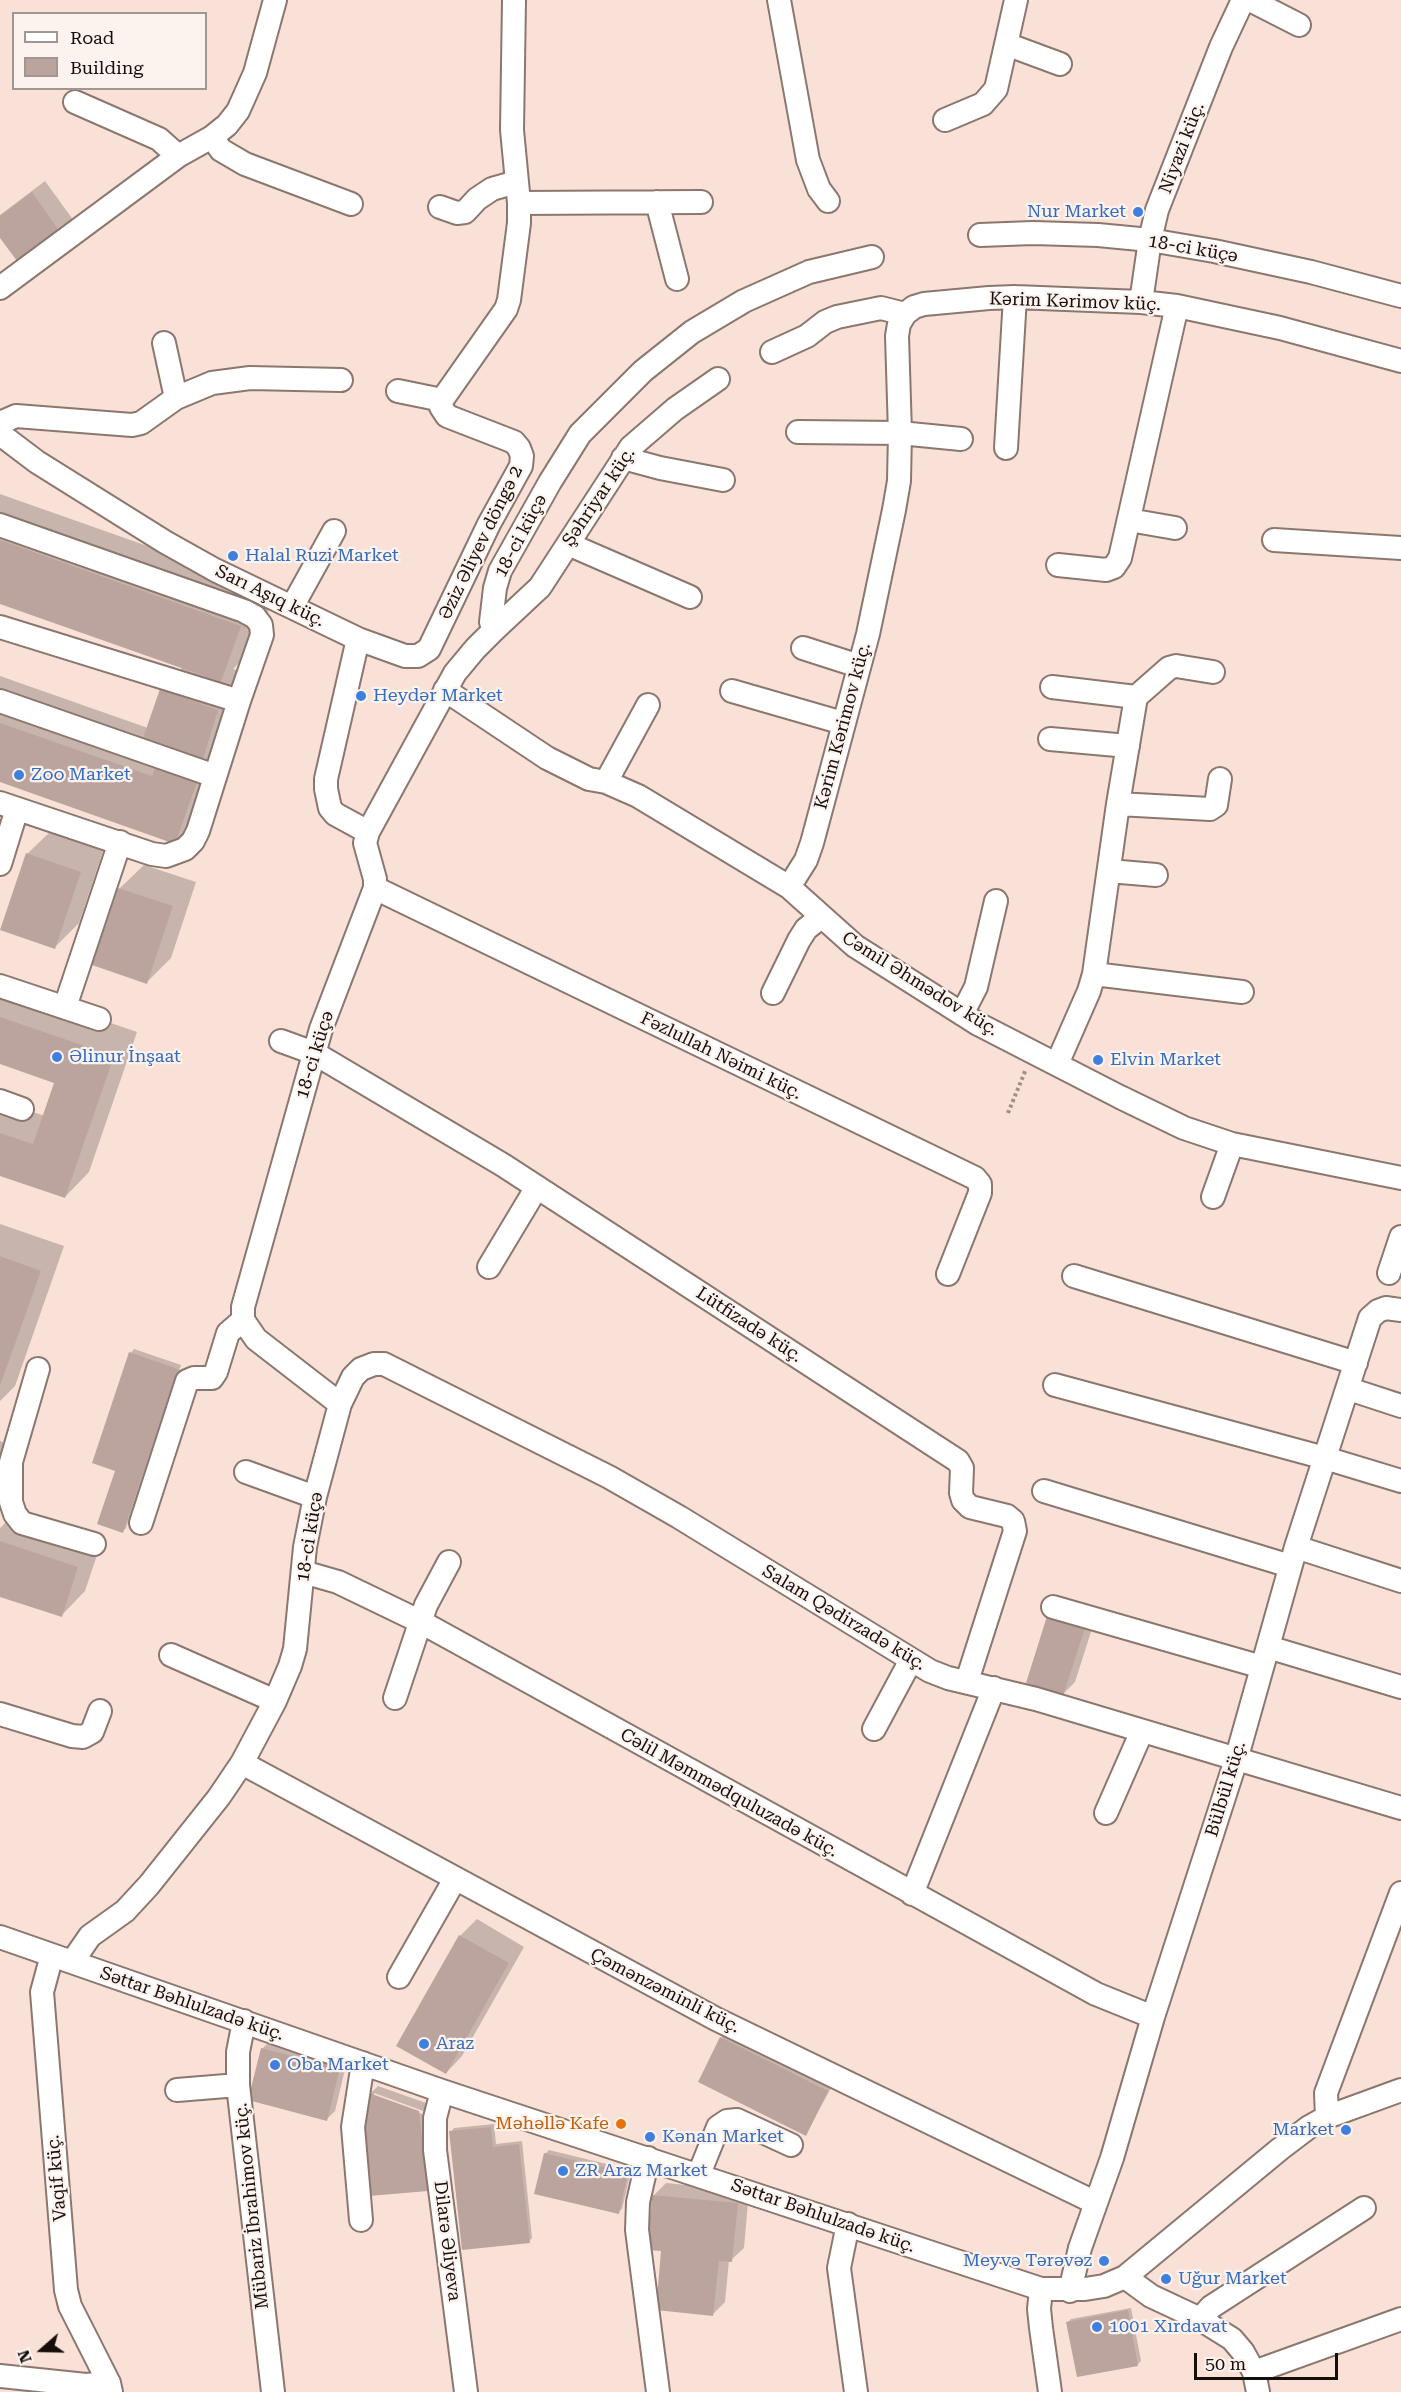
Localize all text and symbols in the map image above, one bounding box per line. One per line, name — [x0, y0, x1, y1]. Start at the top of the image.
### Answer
legend — [12, 12, 207, 90]
text: Road — [70, 27, 114, 48]
text: Building — [70, 57, 144, 78]
street label: Niyazi küç. — [1155, 99, 1209, 197]
place label: Nur Market — [1027, 201, 1126, 223]
marker: Nur Market — [1131, 205, 1145, 219]
street label: 18-ci küçə — [1146, 230, 1240, 268]
street label: Kərim Kərimov küç. — [989, 288, 1161, 316]
street label: Şəhriyar küç. — [558, 443, 640, 551]
street label: Əziz Əliyev döngə 2 — [434, 463, 528, 623]
street label: 18-ci küçə — [490, 491, 552, 581]
place label: Halal Ruzi Market — [245, 545, 399, 567]
marker: Halal Ruzi Market — [226, 549, 240, 563]
street label: Sarı Aşıq küç. — [212, 560, 328, 632]
street label: Kərim Kərimov küç. — [810, 640, 876, 812]
place label: Heydər Market — [373, 685, 503, 707]
marker: Heydər Market — [354, 689, 368, 703]
place label: Zoo Market — [31, 764, 131, 786]
marker: Zoo Market — [12, 768, 26, 782]
street label: Cəmil Əhmədov küç. — [838, 927, 1002, 1041]
street label: 18-ci küçə — [291, 1008, 339, 1102]
street label: Fəzlullah Nəimi küç. — [637, 1008, 805, 1104]
place label: Əlinur İnşaat — [69, 1046, 181, 1068]
place label: Elvin Market — [1110, 1049, 1221, 1071]
marker: Əlinur İnşaat — [50, 1050, 64, 1064]
marker: Elvin Market — [1091, 1053, 1105, 1067]
street label: Lütfizadə küç. — [692, 1283, 806, 1367]
street label: 18-ci küçə — [292, 1490, 328, 1584]
street label: Salam Qədirzadə küç. — [758, 1561, 930, 1675]
street label: Cəlil Məmmədquluzadə küç. — [616, 1724, 842, 1862]
street label: Bülbül küç. — [1201, 1739, 1251, 1839]
street label: Çəmənzəminli küç. — [586, 1944, 744, 2038]
street label: Səttar Bəhlulzadə küç. — [97, 1962, 287, 2046]
place label: Araz — [436, 2033, 474, 2055]
marker: Araz — [417, 2037, 431, 2051]
place label: Oba Market — [287, 2054, 389, 2076]
marker: Oba Market — [268, 2058, 282, 2072]
street label: Mübariz İbrahimov küç. — [230, 2102, 274, 2310]
place label: Məhəllə Kafe — [495, 2113, 609, 2135]
marker: Məhəllə Kafe — [614, 2117, 628, 2131]
place label: Market — [1272, 2119, 1334, 2141]
marker: Market — [1339, 2123, 1353, 2137]
place label: Kənan Market — [662, 2126, 784, 2148]
marker: Kənan Market — [643, 2130, 657, 2144]
street label: Vaqif küç. — [42, 2134, 72, 2222]
place label: ZR Araz Market — [575, 2160, 707, 2182]
marker: ZR Araz Market — [556, 2164, 570, 2178]
street label: Səttar Bəhlulzadə küç. — [728, 2174, 918, 2258]
street label: Dilarə Əliyeva — [429, 2180, 465, 2302]
place label: Meyvə Tərəvəz — [963, 2250, 1092, 2272]
marker: Meyvə Tərəvəz — [1097, 2254, 1111, 2268]
place label: Uğur Market — [1178, 2268, 1287, 2290]
marker: Uğur Market — [1159, 2272, 1173, 2286]
place label: 1001 Xırdavat — [1109, 2316, 1227, 2338]
north arrow — [12, 2320, 72, 2380]
marker: 1001 Xırdavat — [1090, 2320, 1104, 2334]
scale bar — [1197, 2341, 1341, 2379]
text: N — [14, 2347, 36, 2365]
text: 50 m — [1205, 2353, 1246, 2374]

